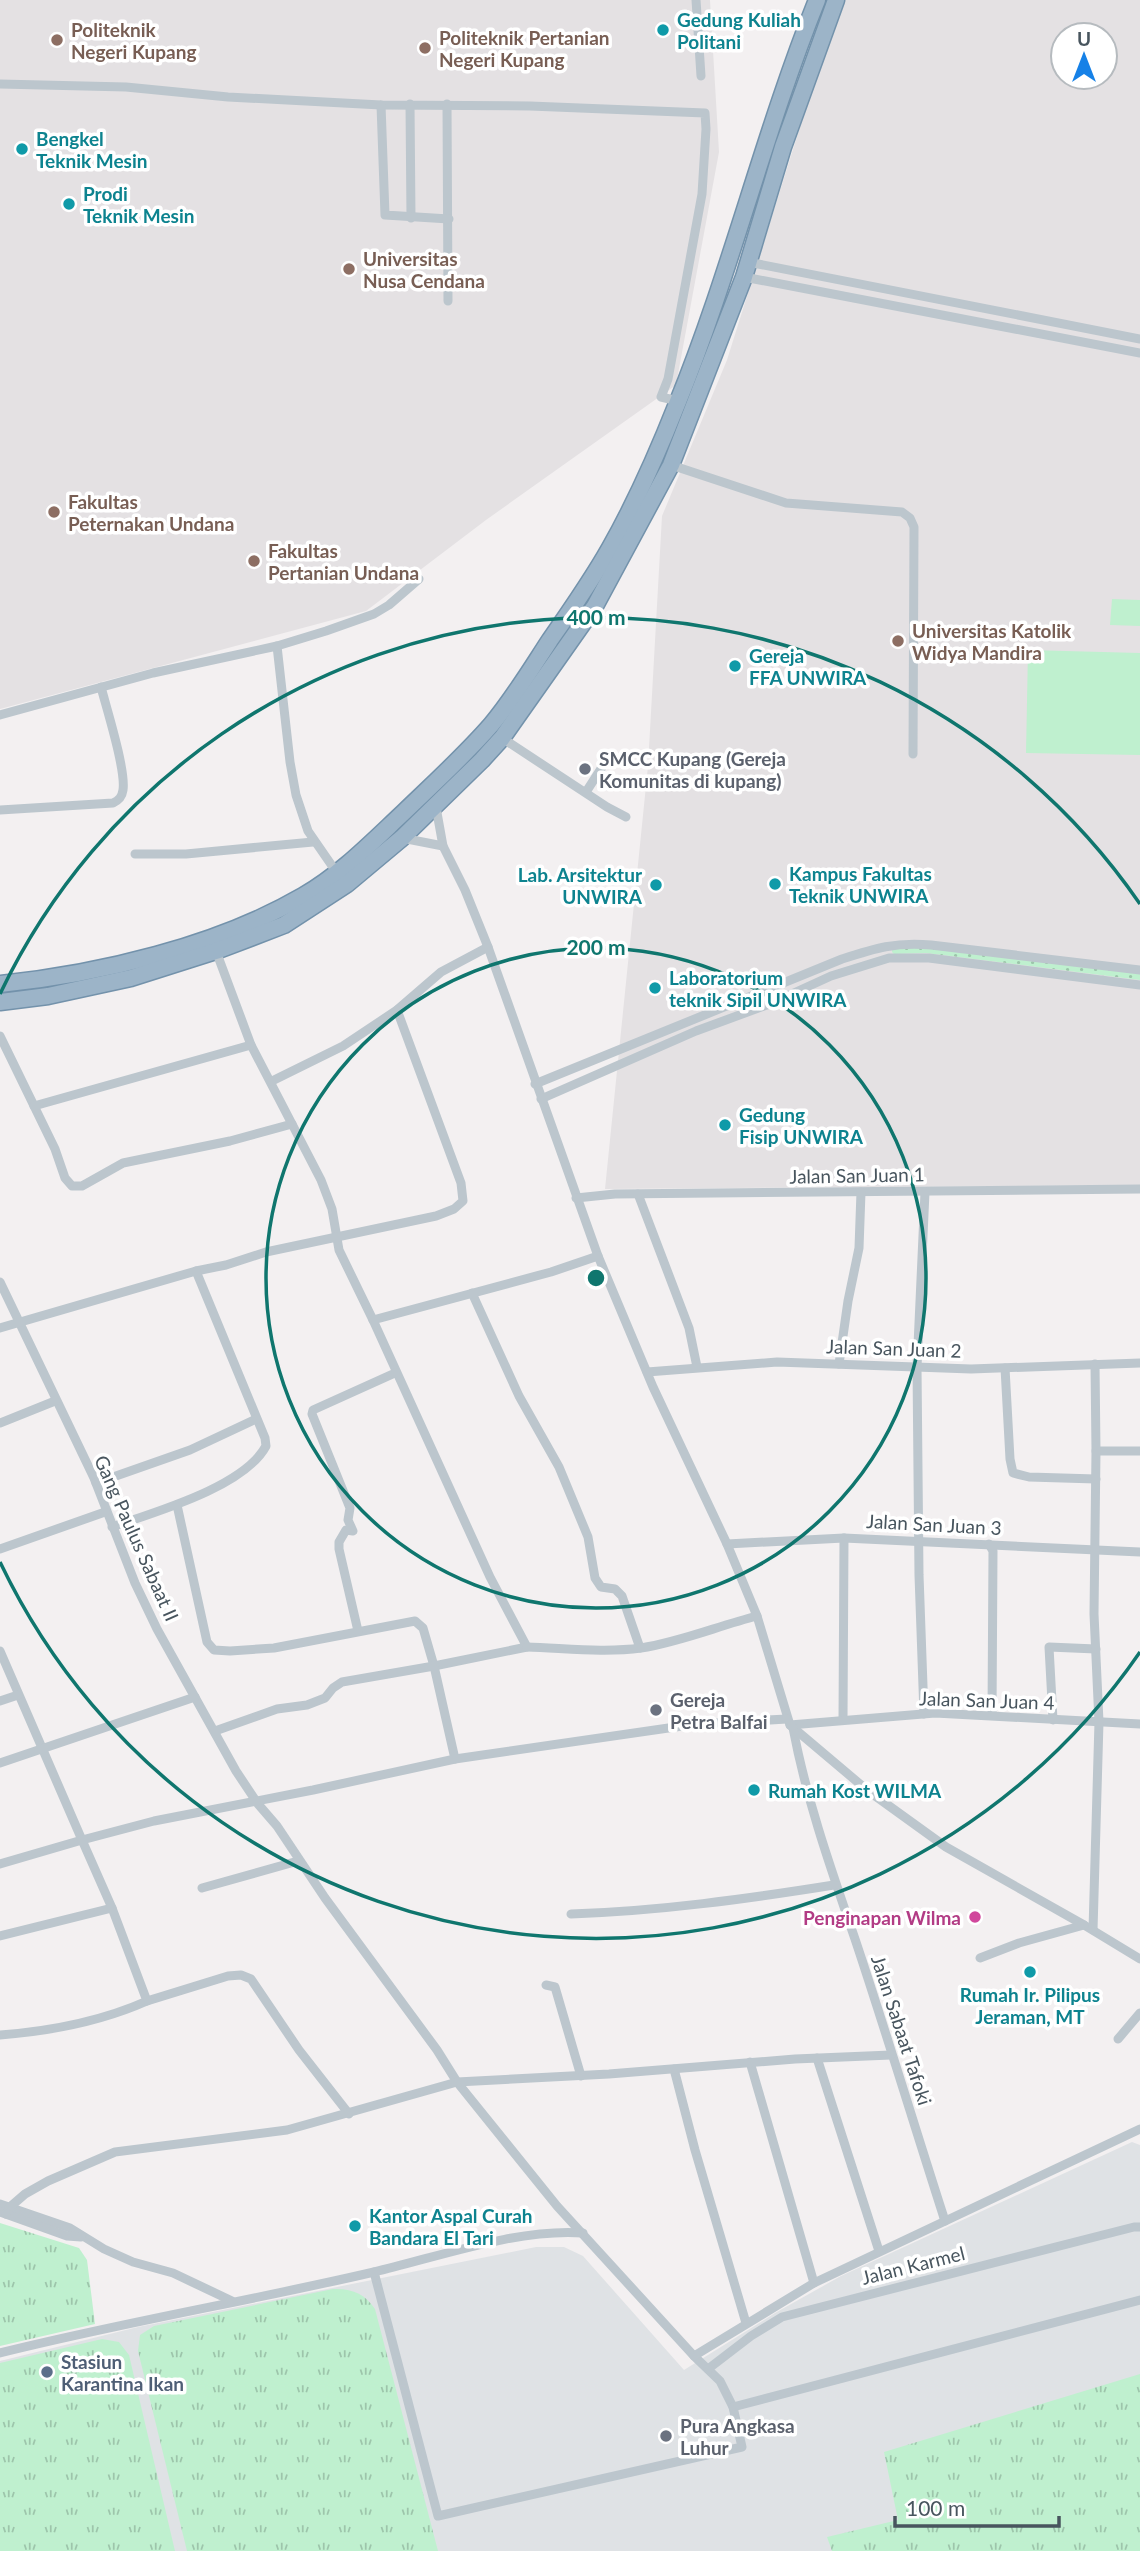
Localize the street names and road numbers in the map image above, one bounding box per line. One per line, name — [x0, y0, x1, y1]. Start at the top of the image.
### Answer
street label: Jalan San Juan 1 — [789, 1162, 925, 1188]
street label: Jalan San Juan 2 — [826, 1334, 962, 1362]
street label: Gang Paulus Sabaat II — [90, 1451, 184, 1625]
street label: Jalan San Juan 3 — [866, 1509, 1002, 1539]
street label: Jalan San Juan 4 — [919, 1686, 1055, 1714]
street label: Jalan Sabaat Tafoki — [867, 1952, 937, 2108]
street label: Jalan Karmel — [859, 2241, 967, 2289]

